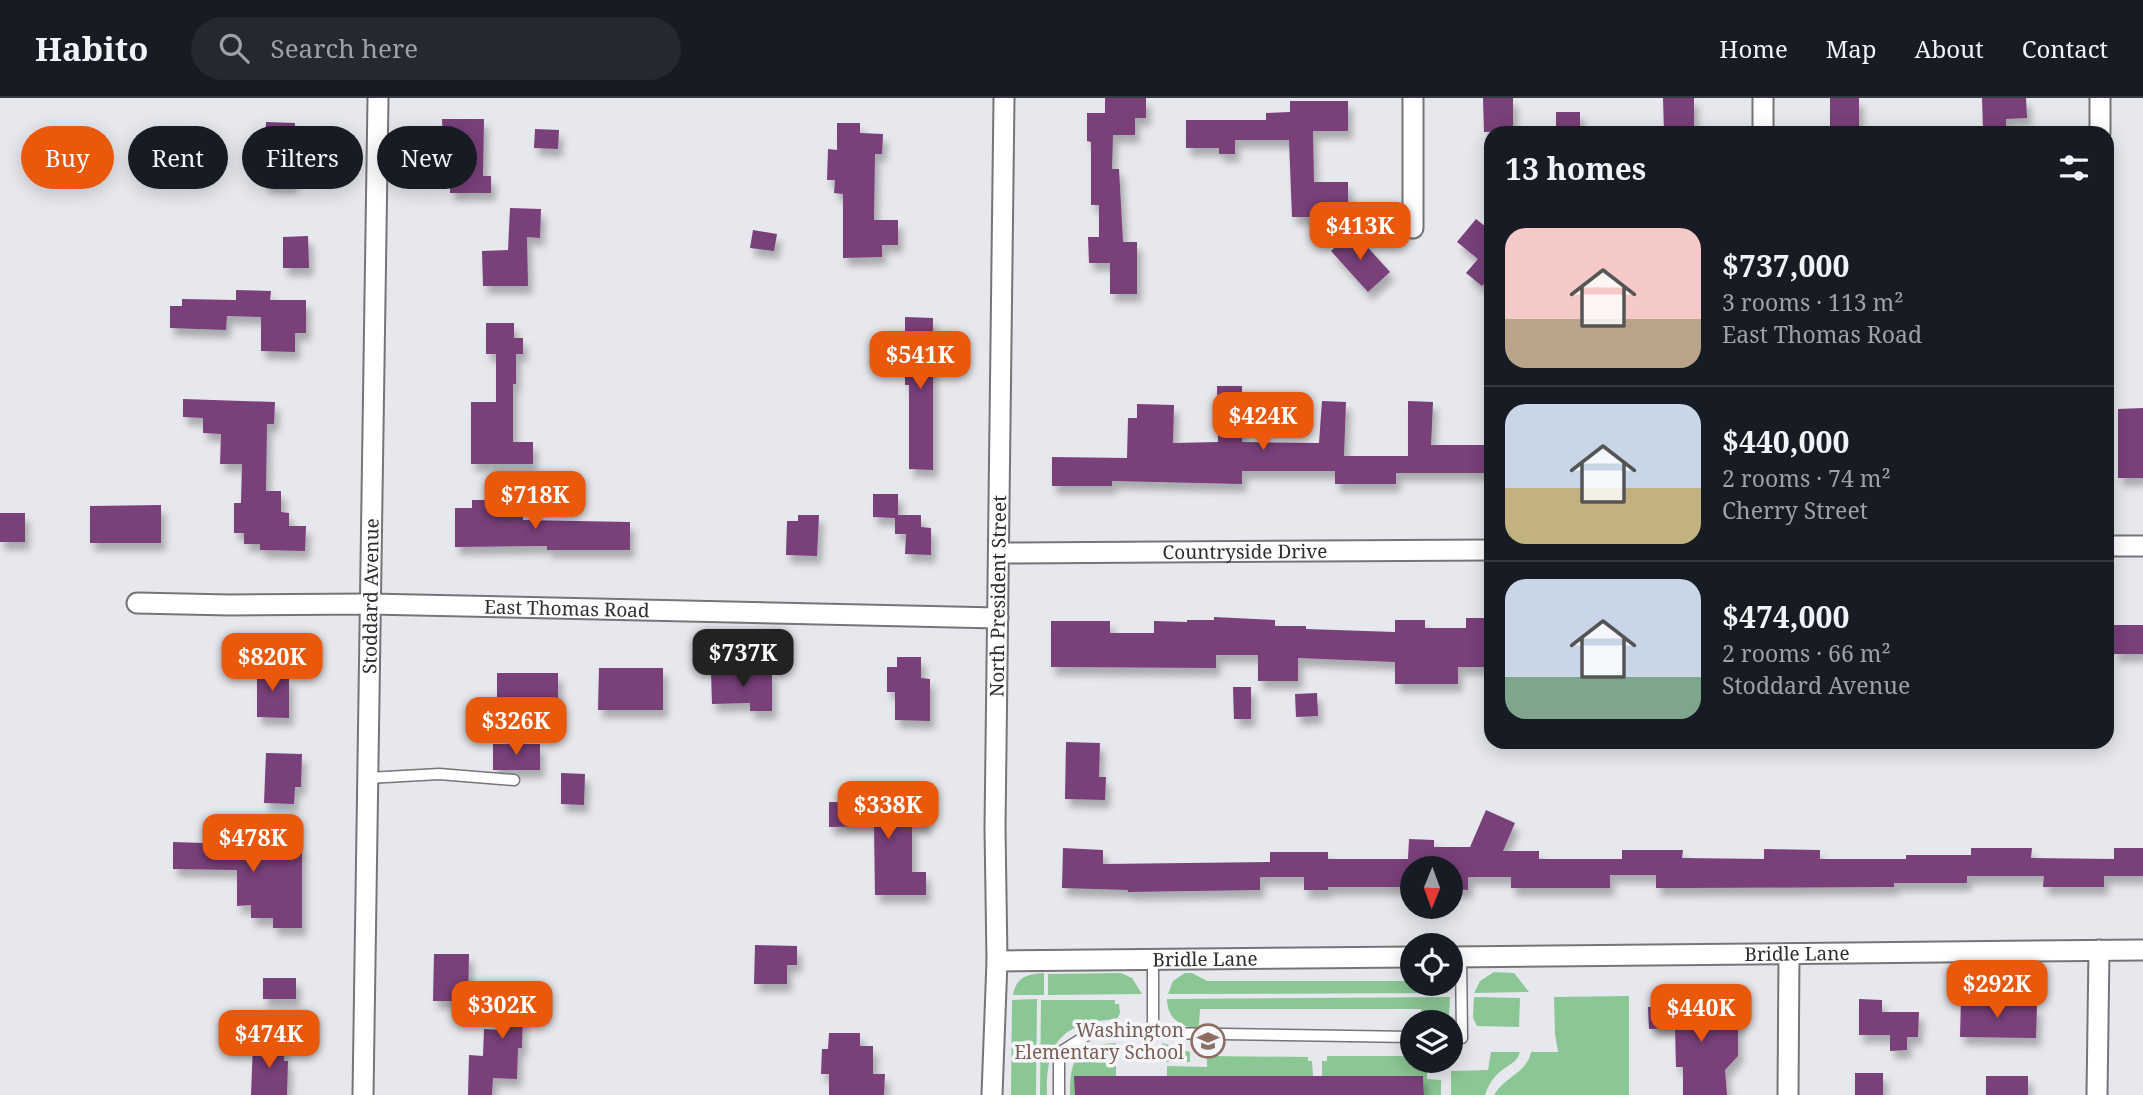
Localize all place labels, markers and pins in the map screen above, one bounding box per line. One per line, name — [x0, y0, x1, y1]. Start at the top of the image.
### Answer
pin: $413K — [1311, 202, 1409, 262]
pin: $541K — [871, 331, 969, 391]
pin: $424K — [1214, 392, 1312, 452]
pin: $718K — [486, 472, 584, 531]
pin: $737K — [694, 630, 792, 689]
pin: $820K — [223, 634, 321, 693]
pin: $326K — [467, 698, 565, 757]
pin: $338K — [839, 782, 937, 841]
pin: $478K — [204, 814, 302, 874]
pin: $292K — [1948, 960, 2046, 1020]
pin: $302K — [453, 982, 551, 1041]
pin: $440K — [1652, 984, 1750, 1044]
pin: $474K — [220, 1010, 318, 1070]
place label: Washington Elementary School — [1014, 1017, 1184, 1065]
school or university icon: Washington Elementary School — [1189, 1022, 1227, 1060]

